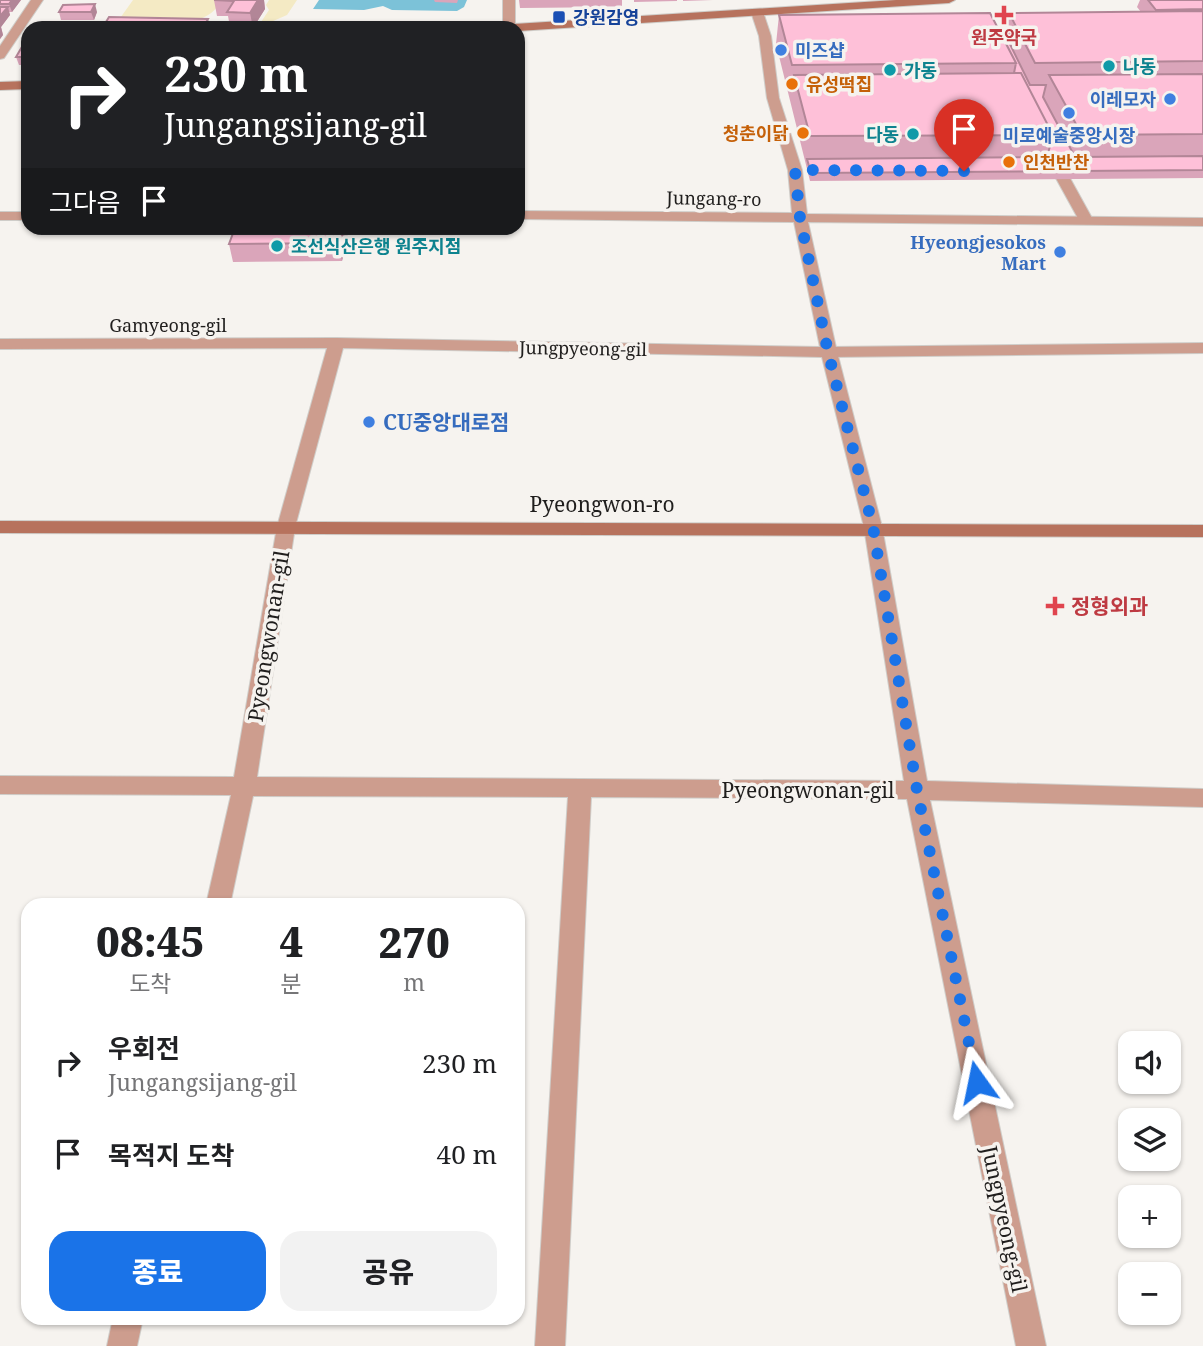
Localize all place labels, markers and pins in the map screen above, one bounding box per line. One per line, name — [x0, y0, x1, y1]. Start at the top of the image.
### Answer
place label: 강원감영 — [573, 5, 639, 29]
marker: 원주약국 — [996, 7, 1012, 23]
marker: 강원감영 — [551, 9, 567, 25]
place label: 원주약국 — [971, 25, 1037, 49]
place label: 미즈샵 — [795, 38, 845, 62]
marker: 미즈샵 — [773, 42, 789, 58]
place label: 나동 — [1123, 54, 1156, 78]
place label: 가동 — [904, 58, 937, 82]
marker: 나동 — [1101, 58, 1117, 74]
marker: 가동 — [882, 62, 898, 78]
place label: 유성떡집 — [806, 72, 872, 96]
marker: 유성떡집 — [784, 76, 800, 92]
place label: 이레모자 — [1090, 87, 1156, 111]
marker: 이레모자 — [1162, 91, 1178, 107]
pin — [934, 99, 994, 171]
marker: 미로예술중앙시장 — [1061, 105, 1077, 121]
place label: 청춘이닭 — [723, 121, 789, 145]
place label: 다동 — [866, 122, 899, 146]
place label: 미로예술중앙시장 — [1003, 123, 1136, 147]
marker: 청춘이닭 — [795, 125, 811, 141]
marker: 다동 — [905, 126, 921, 142]
place label: 인천반찬 — [1023, 150, 1090, 174]
marker: 인천반찬 — [1001, 154, 1017, 170]
place label: Hyeongjesokos Mart — [910, 230, 1046, 275]
place label: 조선식산은행 원주지점 — [291, 234, 461, 258]
marker: 조선식산은행 원주지점 — [269, 238, 285, 254]
marker: Hyeongjesokos Mart — [1052, 244, 1068, 260]
place label: CU중앙대로점 — [383, 408, 509, 436]
marker: CU중앙대로점 — [361, 414, 377, 430]
place label: 정형외과 — [1071, 592, 1148, 620]
marker: 정형외과 — [1045, 596, 1065, 616]

